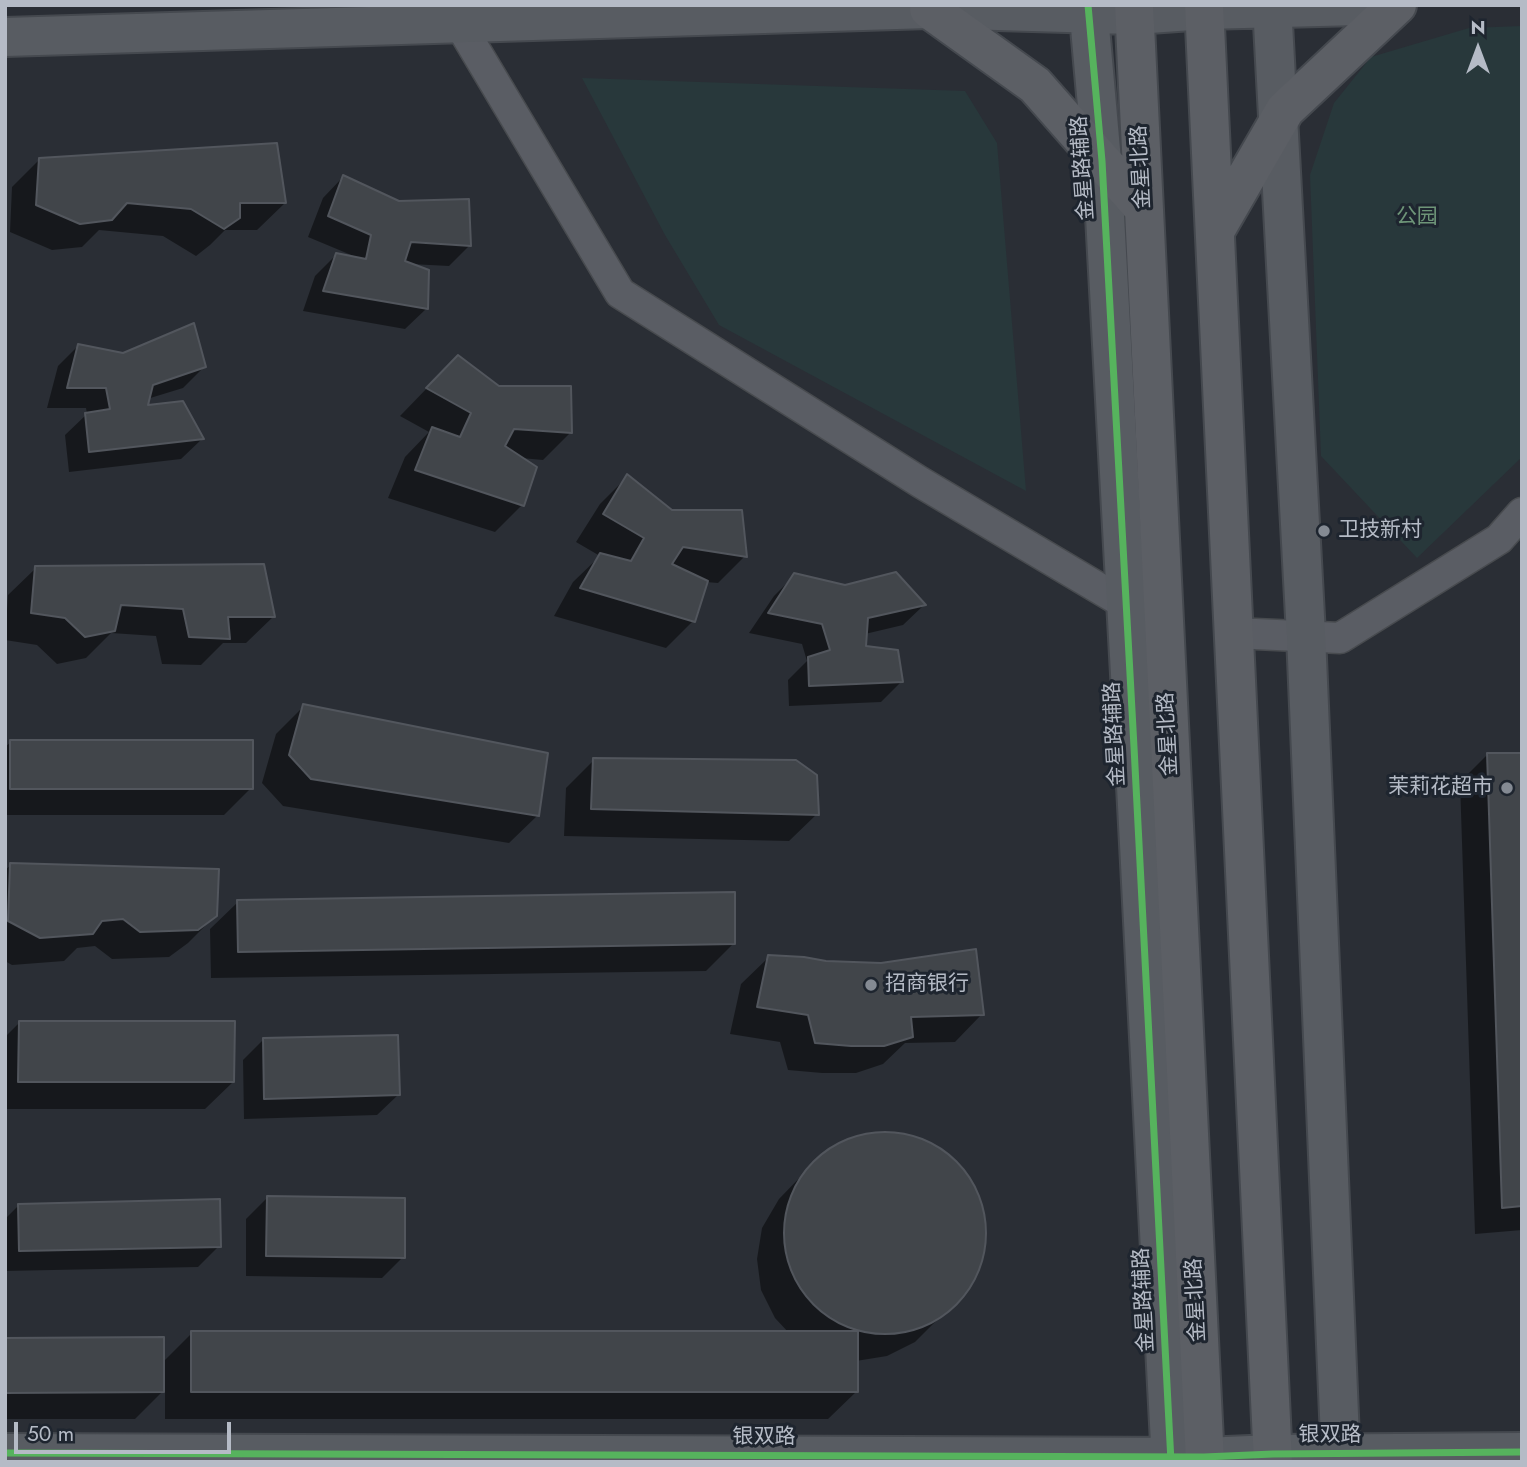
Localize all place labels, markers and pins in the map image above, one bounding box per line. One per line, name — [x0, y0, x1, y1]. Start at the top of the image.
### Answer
place label: 卫技新村 — [1338, 518, 1422, 544]
marker: 卫技新村 — [1316, 523, 1332, 539]
place label: 茉莉花超市 — [1388, 775, 1493, 801]
marker: 茉莉花超市 — [1499, 780, 1515, 796]
place label: 招商银行 — [885, 972, 969, 998]
marker: 招商银行 — [863, 977, 879, 993]

